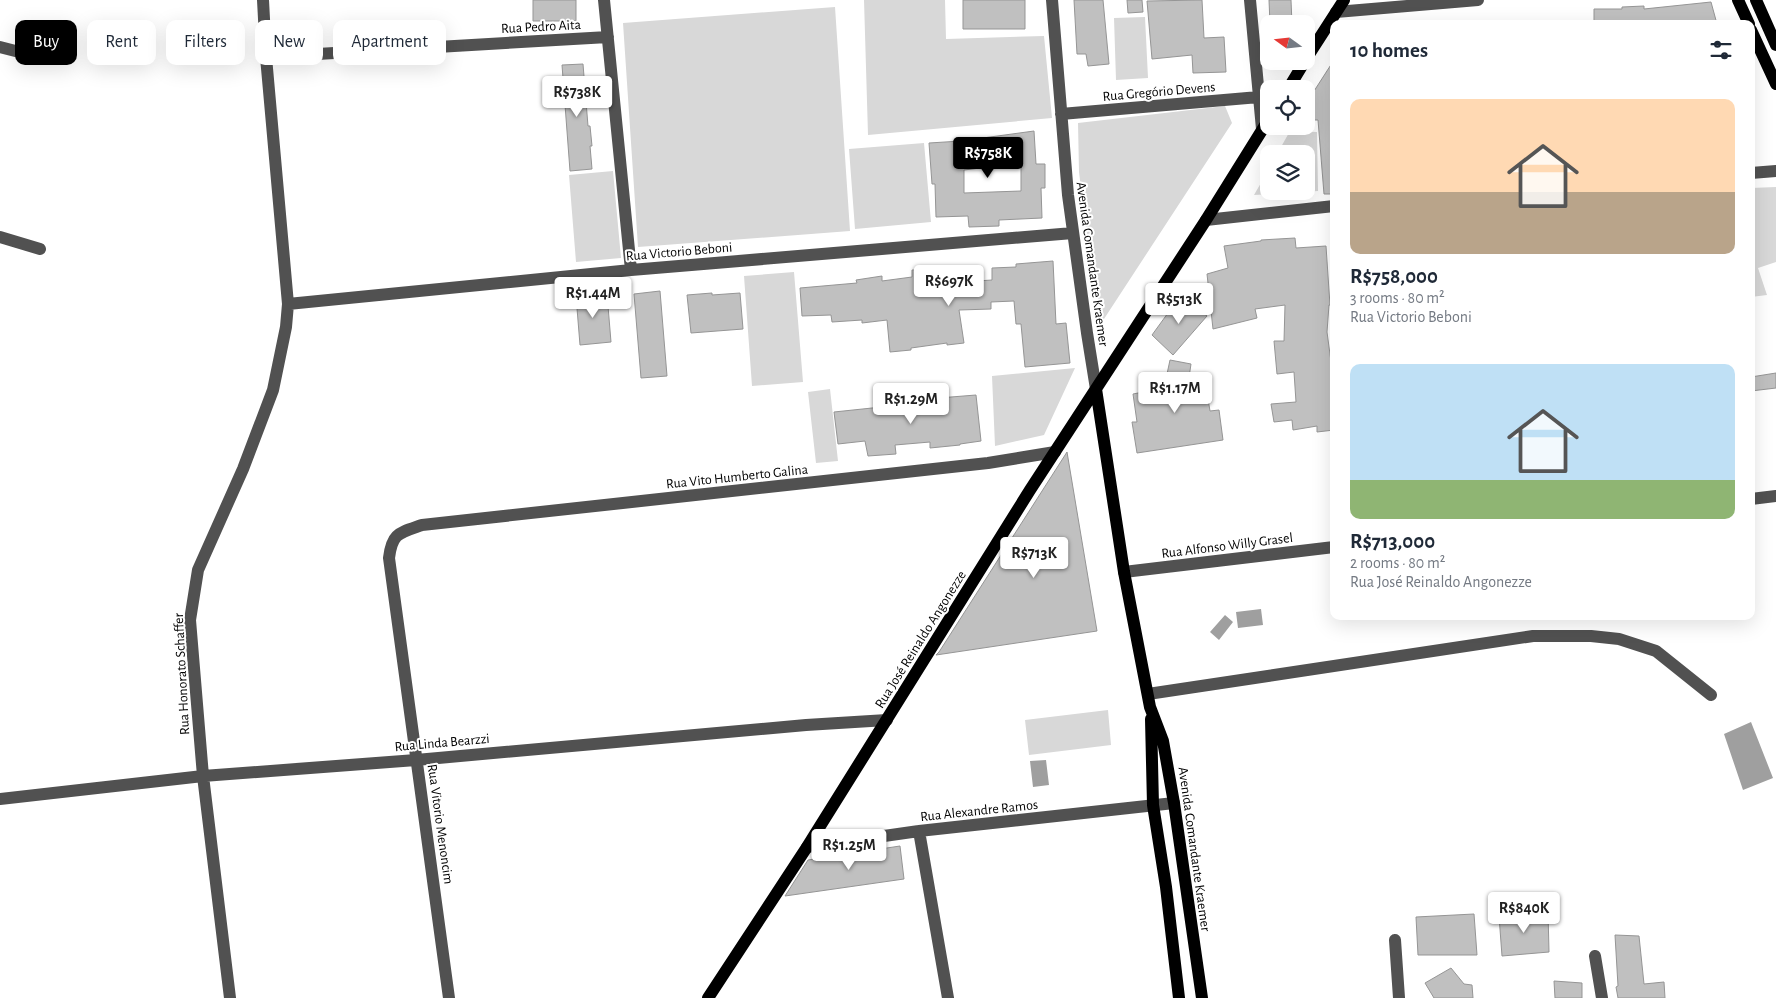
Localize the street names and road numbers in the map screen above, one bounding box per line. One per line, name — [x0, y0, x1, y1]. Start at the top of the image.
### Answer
street label: Rua Pedro Aita — [501, 18, 582, 36]
street label: Rua Gregório Devens — [1102, 80, 1216, 104]
street label: Avenida Comandante Kraemer — [1074, 181, 1111, 348]
street label: Rua Victorio Beboni — [625, 240, 733, 264]
street label: Rua Vito Humberto Galina — [665, 463, 809, 491]
street label: Rua Alfonso Willy Grasel — [1161, 531, 1294, 561]
street label: Rua José Reinaldo Angonezze — [873, 568, 969, 711]
street label: Rua Honorato Schaffer — [172, 612, 192, 735]
street label: Rua Linda Bearzzi — [394, 732, 490, 754]
street label: Rua Vitorio Menoncim — [425, 763, 455, 885]
street label: Avenida Comandante Kraemer — [1176, 766, 1213, 933]
street label: Rua Alexandre Ramos — [920, 798, 1039, 824]

